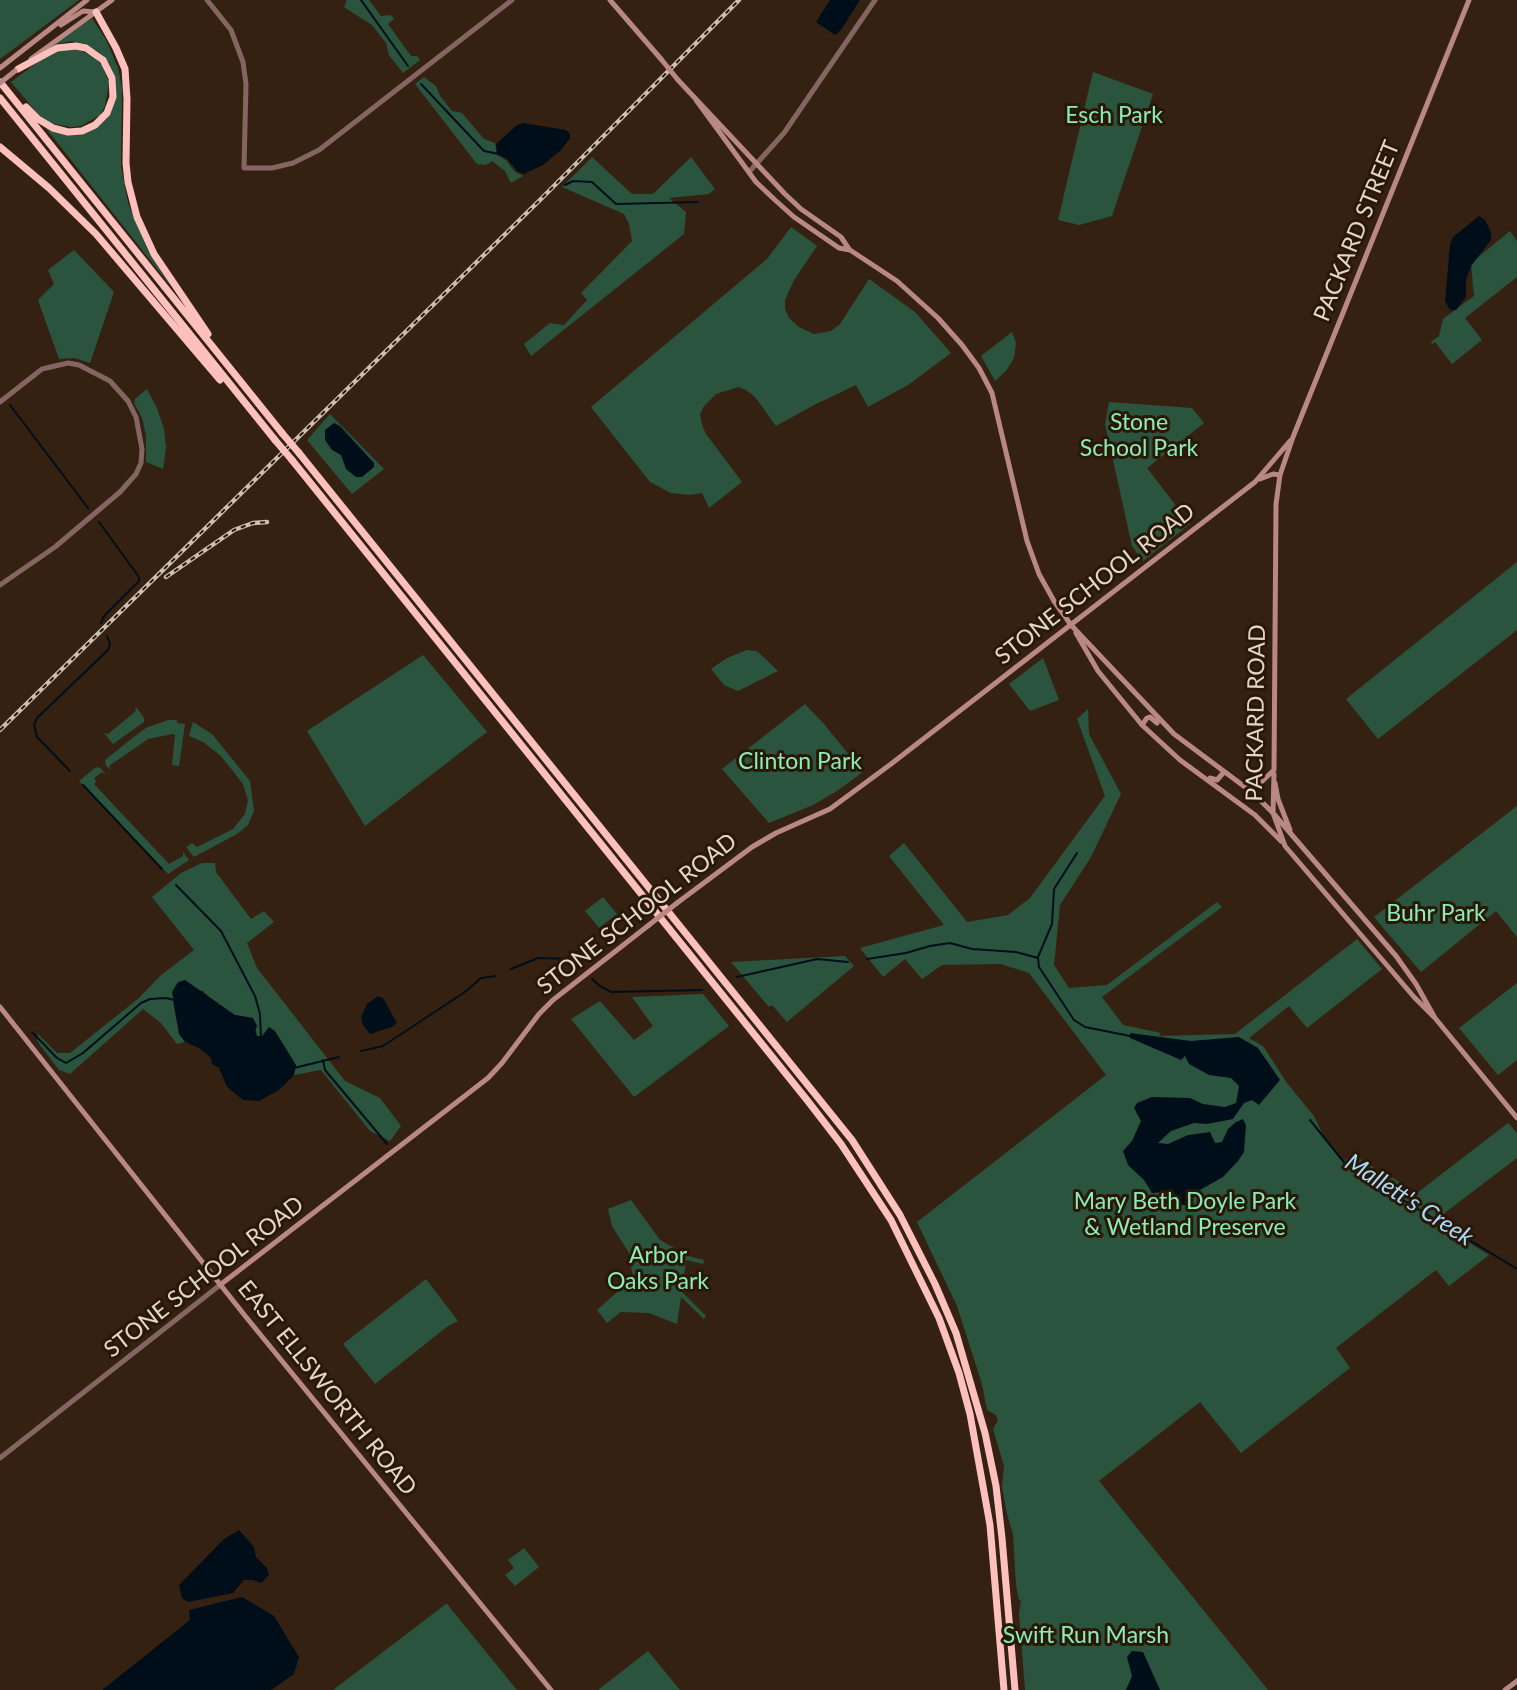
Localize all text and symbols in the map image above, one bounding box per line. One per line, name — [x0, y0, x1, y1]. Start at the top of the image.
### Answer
park label: Esch Park — [1065, 102, 1163, 130]
street label: PACKARD STREET — [1308, 137, 1406, 325]
park label: Stone School Park — [1080, 409, 1198, 463]
street label: STONE SCHOOL ROAD — [990, 497, 1200, 671]
street label: PACKARD ROAD — [1241, 624, 1271, 802]
park label: Clinton Park — [738, 748, 862, 776]
street label: STONE SCHOOL ROAD — [532, 827, 742, 1001]
park label: Buhr Park — [1386, 900, 1486, 928]
water label: Mallett's Creek — [1340, 1148, 1478, 1252]
park label: Mary Beth Doyle Park & Wetland Preserve — [1074, 1188, 1296, 1242]
street label: STONE SCHOOL ROAD — [99, 1190, 309, 1364]
park label: Arbor Oaks Park — [607, 1242, 709, 1296]
street label: EAST ELLSWORTH ROAD — [232, 1275, 422, 1501]
park label: Swift Run Marsh — [1003, 1622, 1169, 1650]

